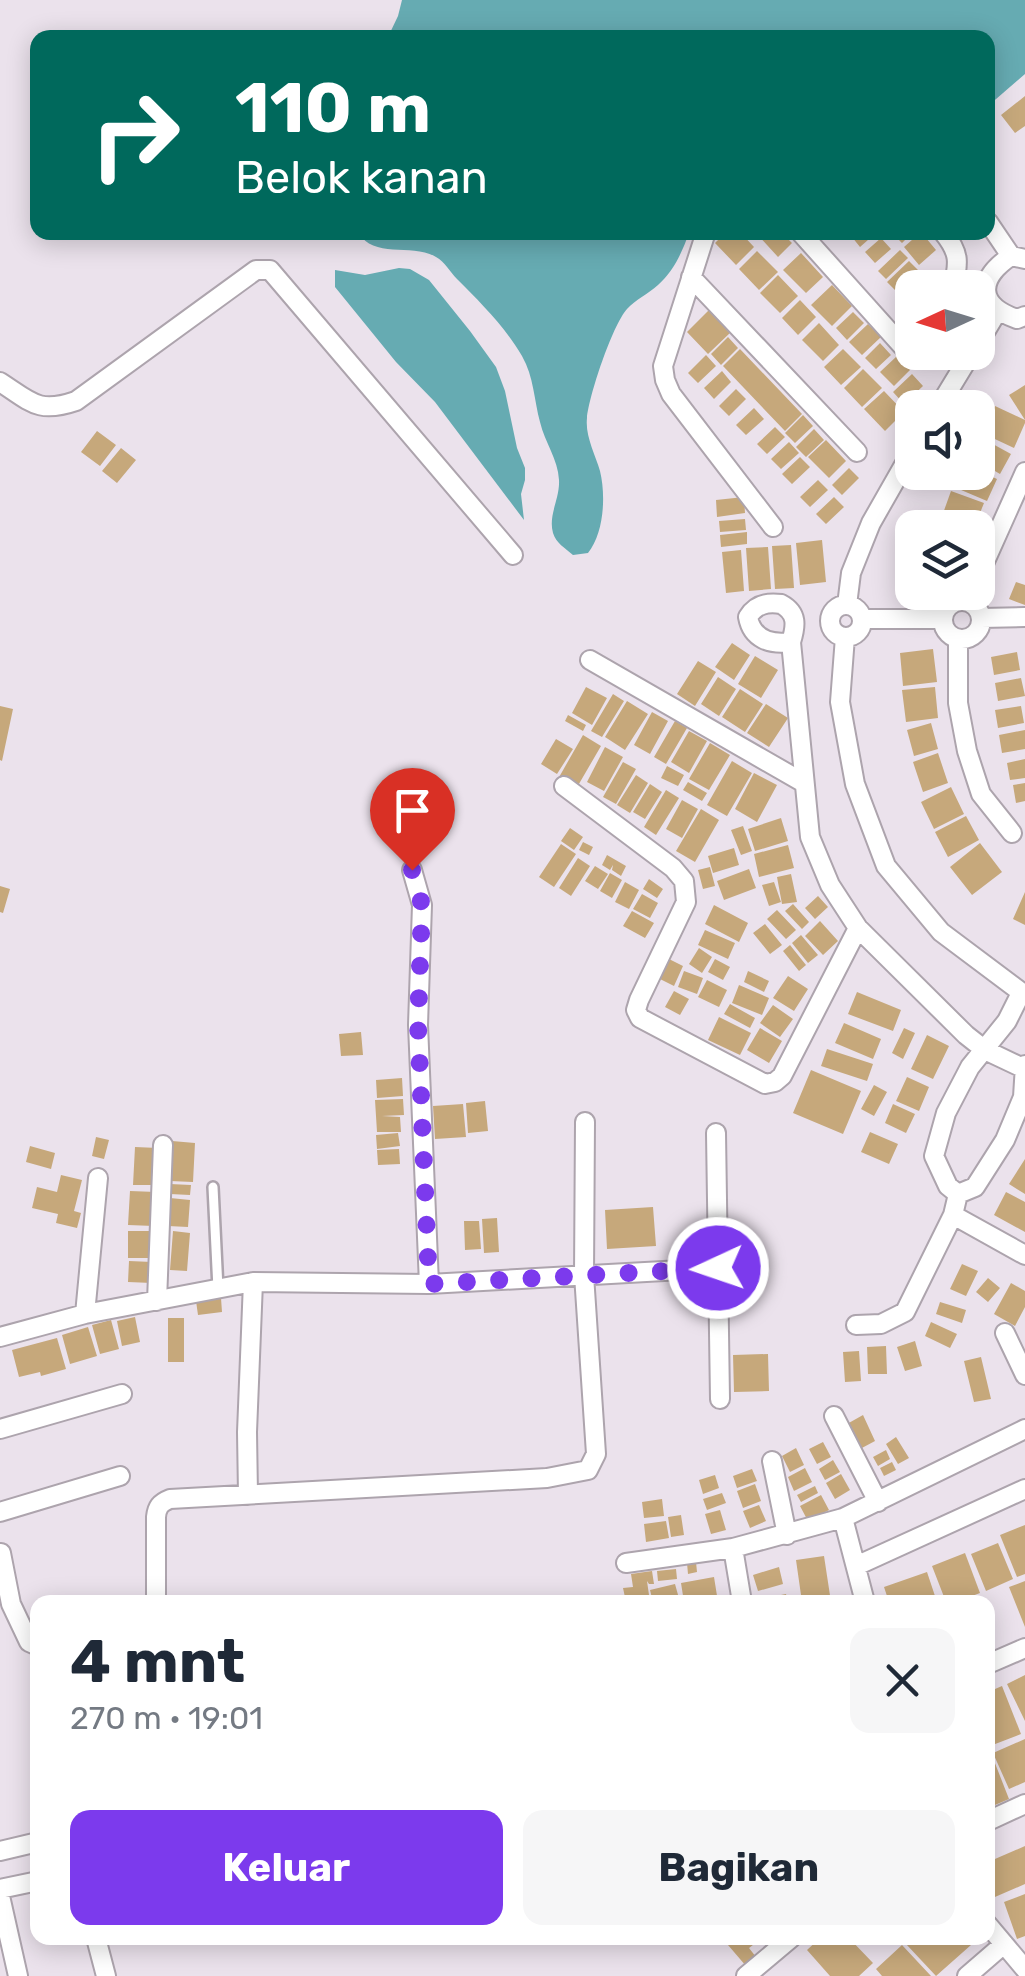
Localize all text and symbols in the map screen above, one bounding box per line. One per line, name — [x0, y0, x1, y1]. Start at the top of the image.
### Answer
text: 110 m — [235, 67, 431, 150]
icon: right — [70, 70, 200, 200]
text: Belok kanan — [235, 151, 488, 204]
north arrow — [895, 270, 995, 370]
map controls — [895, 270, 995, 610]
button: sound — [895, 390, 995, 490]
button: layers — [895, 510, 995, 610]
pin — [370, 768, 455, 871]
icon: arrive — [385, 783, 440, 838]
position arrow — [666, 1216, 770, 1320]
text: 4 mnt — [70, 1626, 245, 1697]
button: close — [850, 1628, 955, 1733]
text: 270 m · 19:01 — [70, 1699, 263, 1737]
button: Keluar — [70, 1810, 503, 1925]
button: Bagikan — [523, 1810, 955, 1925]

